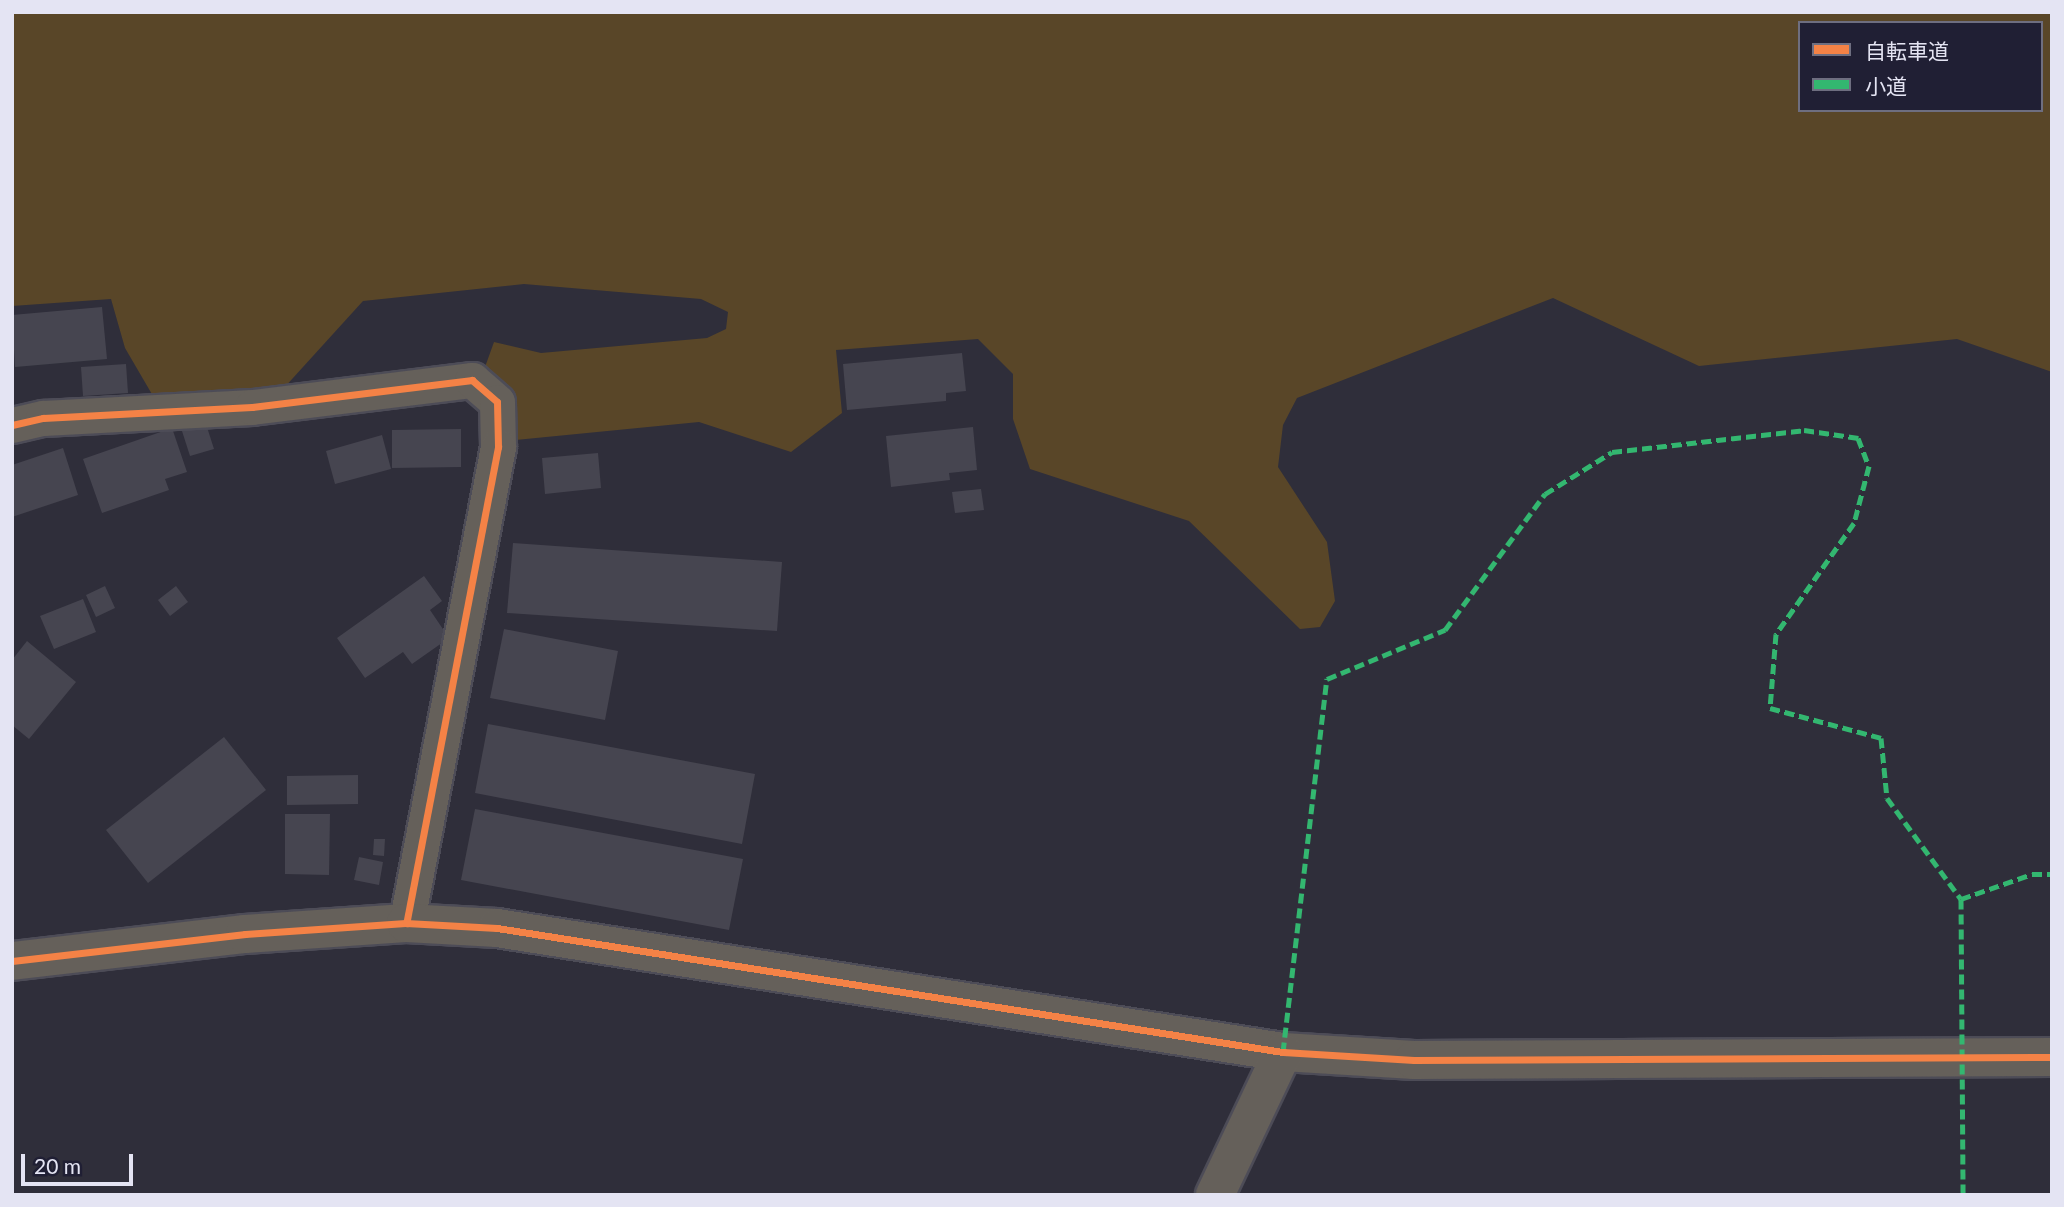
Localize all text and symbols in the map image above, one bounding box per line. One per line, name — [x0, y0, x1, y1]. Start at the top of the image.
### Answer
legend — [1798, 21, 2043, 112]
text: 自転車道 — [1865, 38, 1949, 63]
text: 小道 — [1865, 73, 1907, 98]
scale bar — [24, 1140, 136, 1184]
text: 20 m — [34, 1153, 81, 1178]

